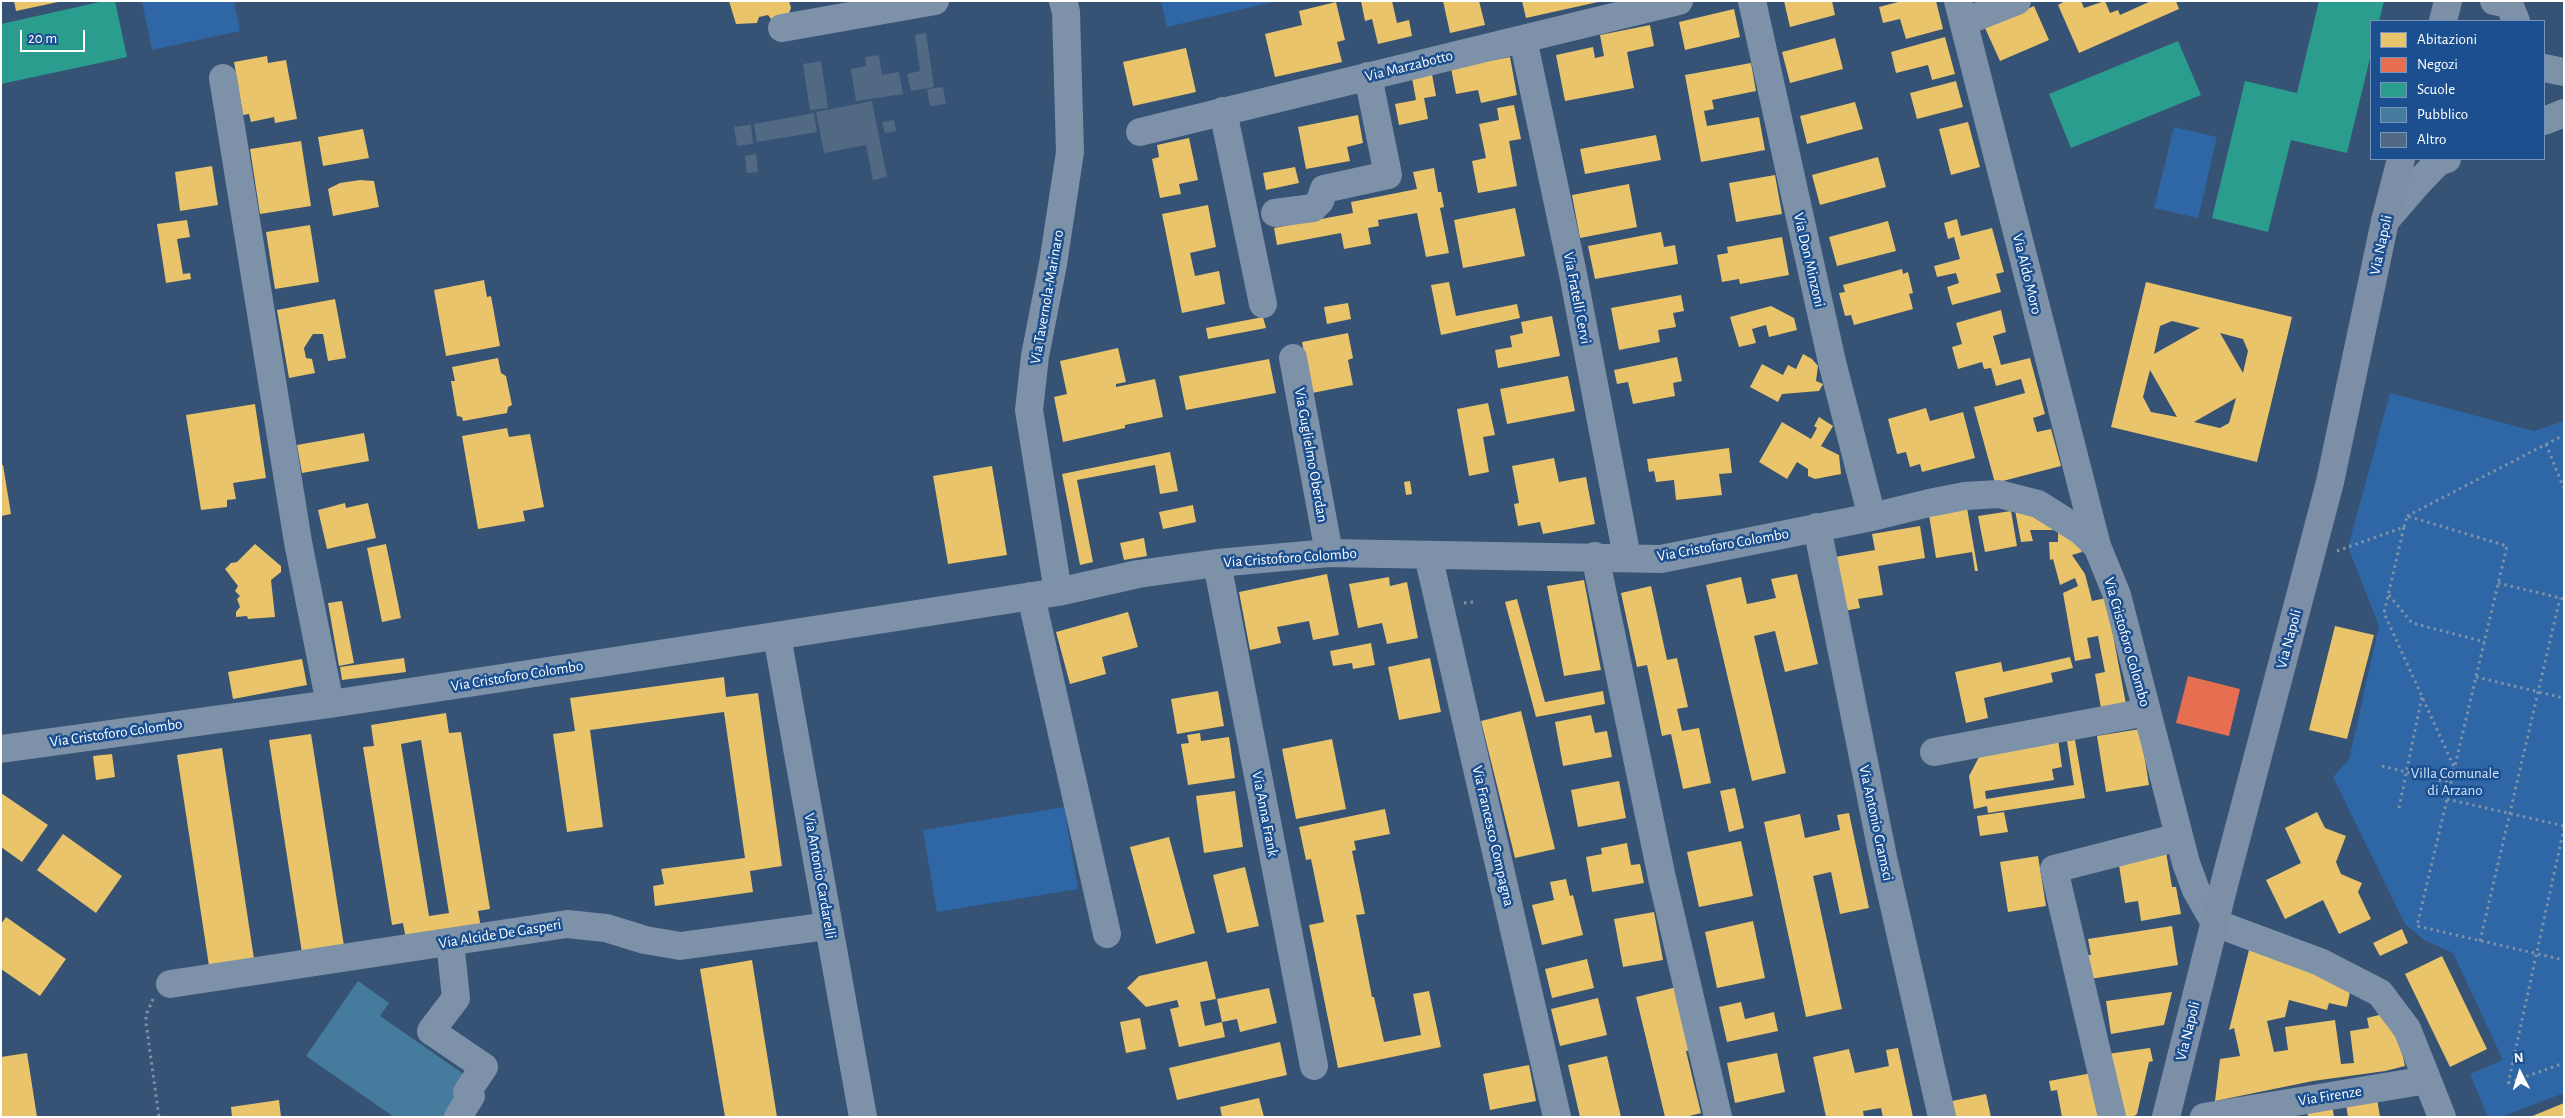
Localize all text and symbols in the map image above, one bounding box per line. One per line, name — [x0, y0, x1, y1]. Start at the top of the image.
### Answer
scale bar — [22, 20, 88, 52]
legend — [2370, 20, 2545, 160]
text: 20 m — [28, 31, 57, 46]
text: Abitazioni — [2417, 32, 2477, 47]
street label: Via Marzabotto — [1363, 46, 1455, 86]
text: Negozi — [2417, 57, 2458, 72]
text: Scuole — [2417, 82, 2455, 97]
text: Pubblico — [2417, 107, 2468, 122]
text: Altro — [2417, 132, 2446, 147]
street label: Via Don Minzoni — [1789, 211, 1829, 309]
street label: Via Napoli — [2366, 213, 2396, 277]
street label: Via Tavernola-Marinaro — [1026, 228, 1068, 366]
street label: Via Aldo Moro — [2008, 232, 2046, 316]
street label: Via Fratelli Cervi — [1559, 250, 1595, 346]
street label: Via Guglielmo Oberdan — [1290, 386, 1332, 524]
street label: Via Cristoforo Colombo — [1656, 525, 1790, 565]
street label: Via Cristoforo Colombo — [1223, 544, 1357, 572]
street label: Via Cristoforo Colombo — [2100, 575, 2154, 709]
street label: Via Napoli — [2272, 607, 2306, 671]
street label: Via Cristoforo Colombo — [450, 657, 584, 695]
street label: Via Cristoforo Colombo — [49, 715, 183, 751]
street label: Via Antonio Gramsci — [1855, 763, 1897, 883]
street label: Via Francesco Compagna — [1468, 764, 1518, 908]
park label: Villa Comunale di Arzano — [2411, 764, 2499, 799]
street label: Via Anna Frank — [1248, 770, 1282, 858]
street label: Via Antonio Cardarelli — [800, 812, 840, 940]
street label: Via Alcide De Gasperi — [437, 915, 563, 953]
street label: Via Napoli — [2172, 999, 2204, 1063]
north arrow — [2495, 1048, 2545, 1098]
text: N — [2513, 1051, 2524, 1065]
street label: Via Firenze — [2297, 1082, 2363, 1110]

